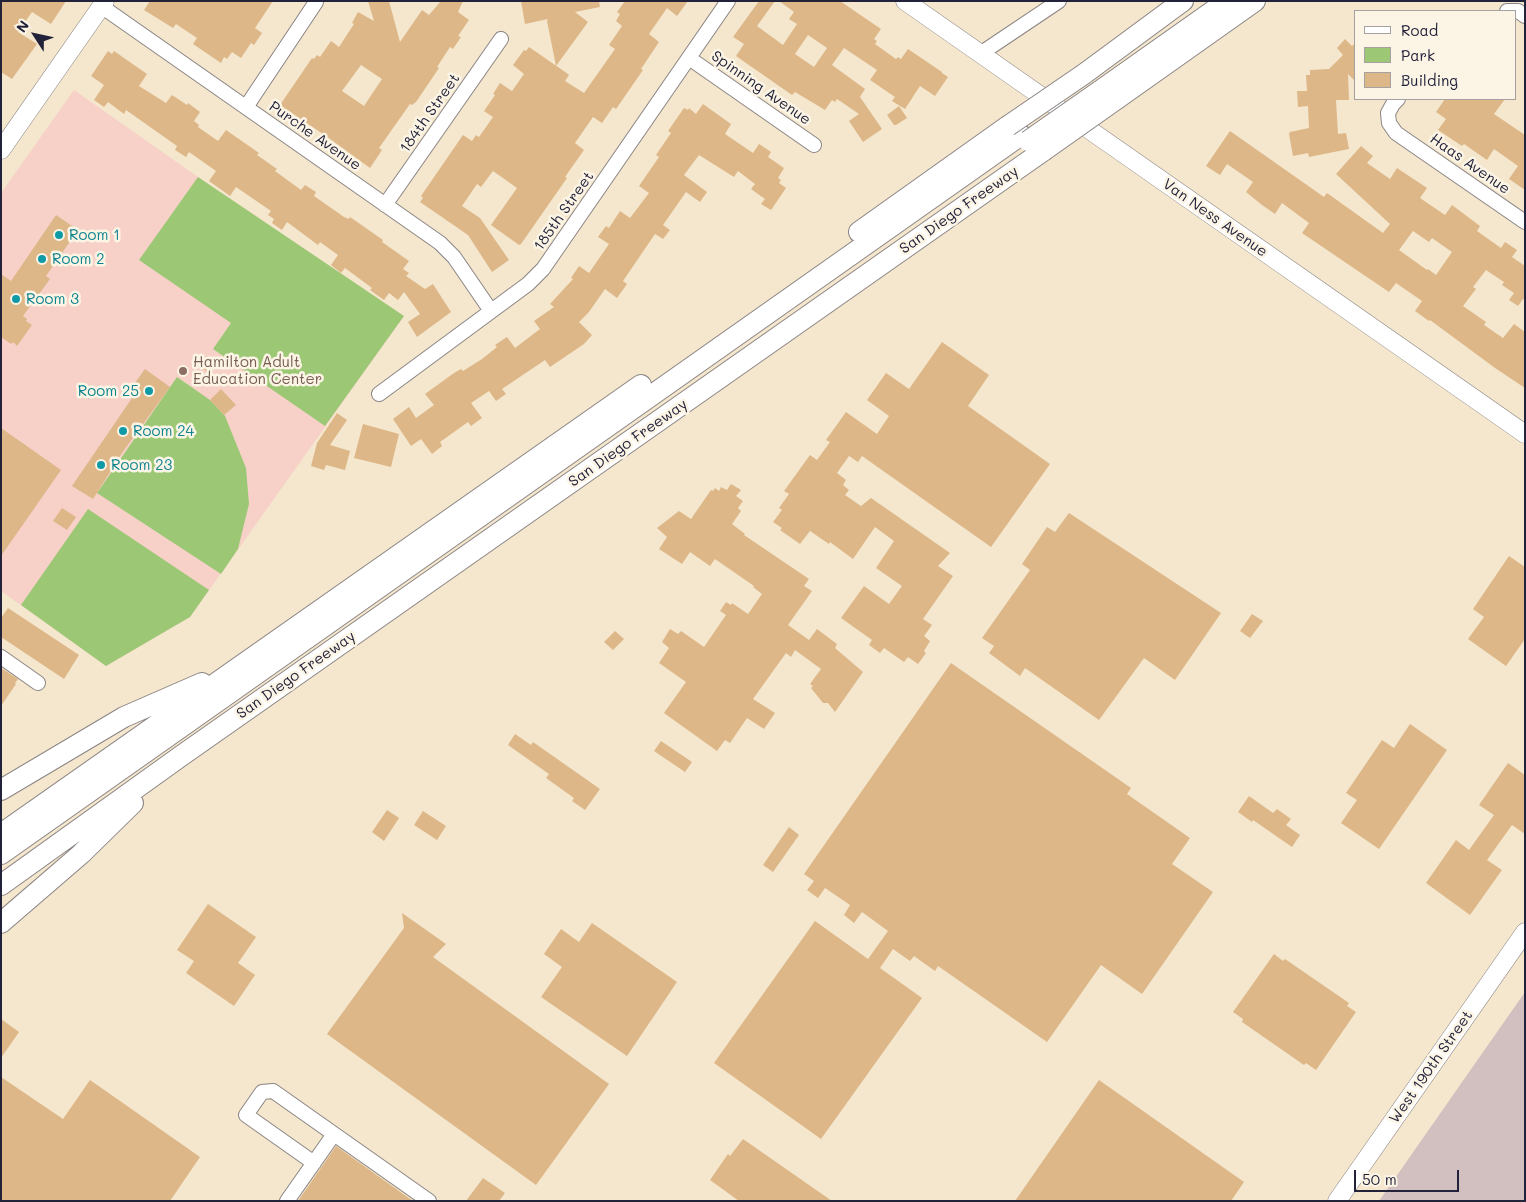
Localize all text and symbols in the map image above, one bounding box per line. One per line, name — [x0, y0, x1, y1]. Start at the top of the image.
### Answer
north arrow — [10, 10, 60, 60]
legend — [1354, 10, 1516, 100]
text: N — [11, 16, 33, 36]
text: Road — [1401, 20, 1438, 40]
text: Park — [1401, 45, 1435, 65]
street label: Spinning Avenue — [708, 47, 814, 129]
street label: 184th Street — [396, 70, 464, 156]
text: Building — [1401, 70, 1458, 90]
street label: Purche Avenue — [266, 98, 364, 174]
street label: Haas Avenue — [1427, 130, 1513, 198]
street label: San Diego Freeway — [896, 162, 1022, 258]
street label: 185th Street — [530, 168, 598, 254]
street label: Van Ness Avenue — [1159, 175, 1271, 261]
place label: Room 1 — [69, 226, 120, 244]
marker: Room 1 — [53, 229, 65, 241]
place label: Room 2 — [52, 250, 105, 268]
marker: Room 2 — [36, 253, 48, 265]
place label: Room 3 — [26, 290, 79, 308]
marker: Room 3 — [10, 293, 22, 305]
place label: Hamilton Adult Education Center — [193, 353, 322, 388]
marker: Hamilton Adult Education Center — [177, 365, 189, 377]
place label: Room 25 — [78, 382, 139, 400]
marker: Room 25 — [143, 385, 155, 397]
street label: San Diego Freeway — [565, 395, 691, 491]
place label: Room 24 — [133, 422, 194, 440]
marker: Room 24 — [117, 425, 129, 437]
place label: Room 23 — [111, 456, 172, 474]
marker: Room 23 — [95, 459, 107, 471]
street label: San Diego Freeway — [233, 627, 359, 723]
street label: West 190th Street — [1385, 1007, 1477, 1127]
scale bar — [1356, 1160, 1461, 1192]
text: 50 m — [1362, 1169, 1397, 1189]

